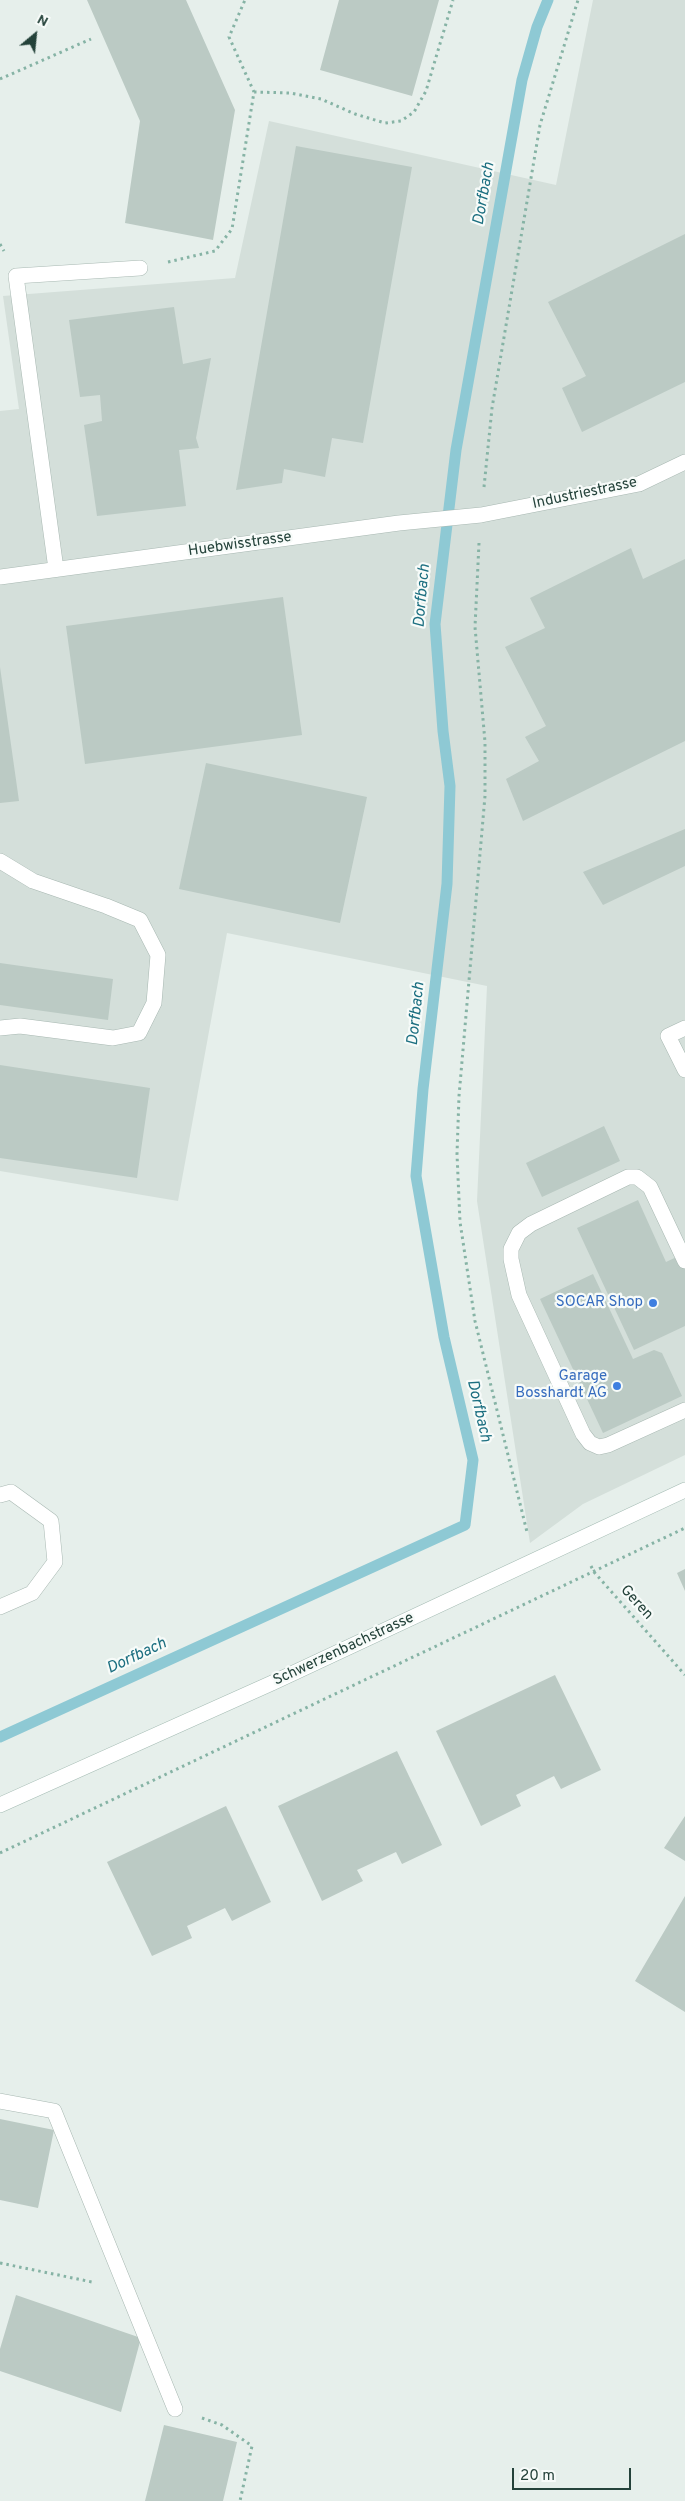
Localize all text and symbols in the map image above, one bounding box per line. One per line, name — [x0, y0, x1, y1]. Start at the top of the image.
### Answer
north arrow — [10, 10, 60, 60]
text: N — [34, 11, 51, 31]
water label: Dorfbach — [470, 161, 500, 227]
street label: Industriestrasse — [531, 474, 639, 514]
street label: Huebwisstrasse — [187, 529, 293, 561]
water label: Dorfbach — [411, 564, 435, 628]
water label: Dorfbach — [404, 981, 430, 1047]
place label: SOCAR Shop — [556, 1294, 643, 1312]
marker: SOCAR Shop — [647, 1297, 659, 1309]
place label: Garage Bosshardt AG — [515, 1368, 607, 1403]
water label: Dorfbach — [461, 1378, 495, 1444]
marker: Garage Bosshardt AG — [611, 1380, 623, 1392]
street label: Geren — [616, 1582, 656, 1624]
street label: Schwerzenbachstrasse — [271, 1609, 417, 1691]
water label: Dorfbach — [104, 1635, 170, 1679]
scale bar — [515, 2458, 634, 2490]
text: 20 m — [520, 2467, 555, 2486]

